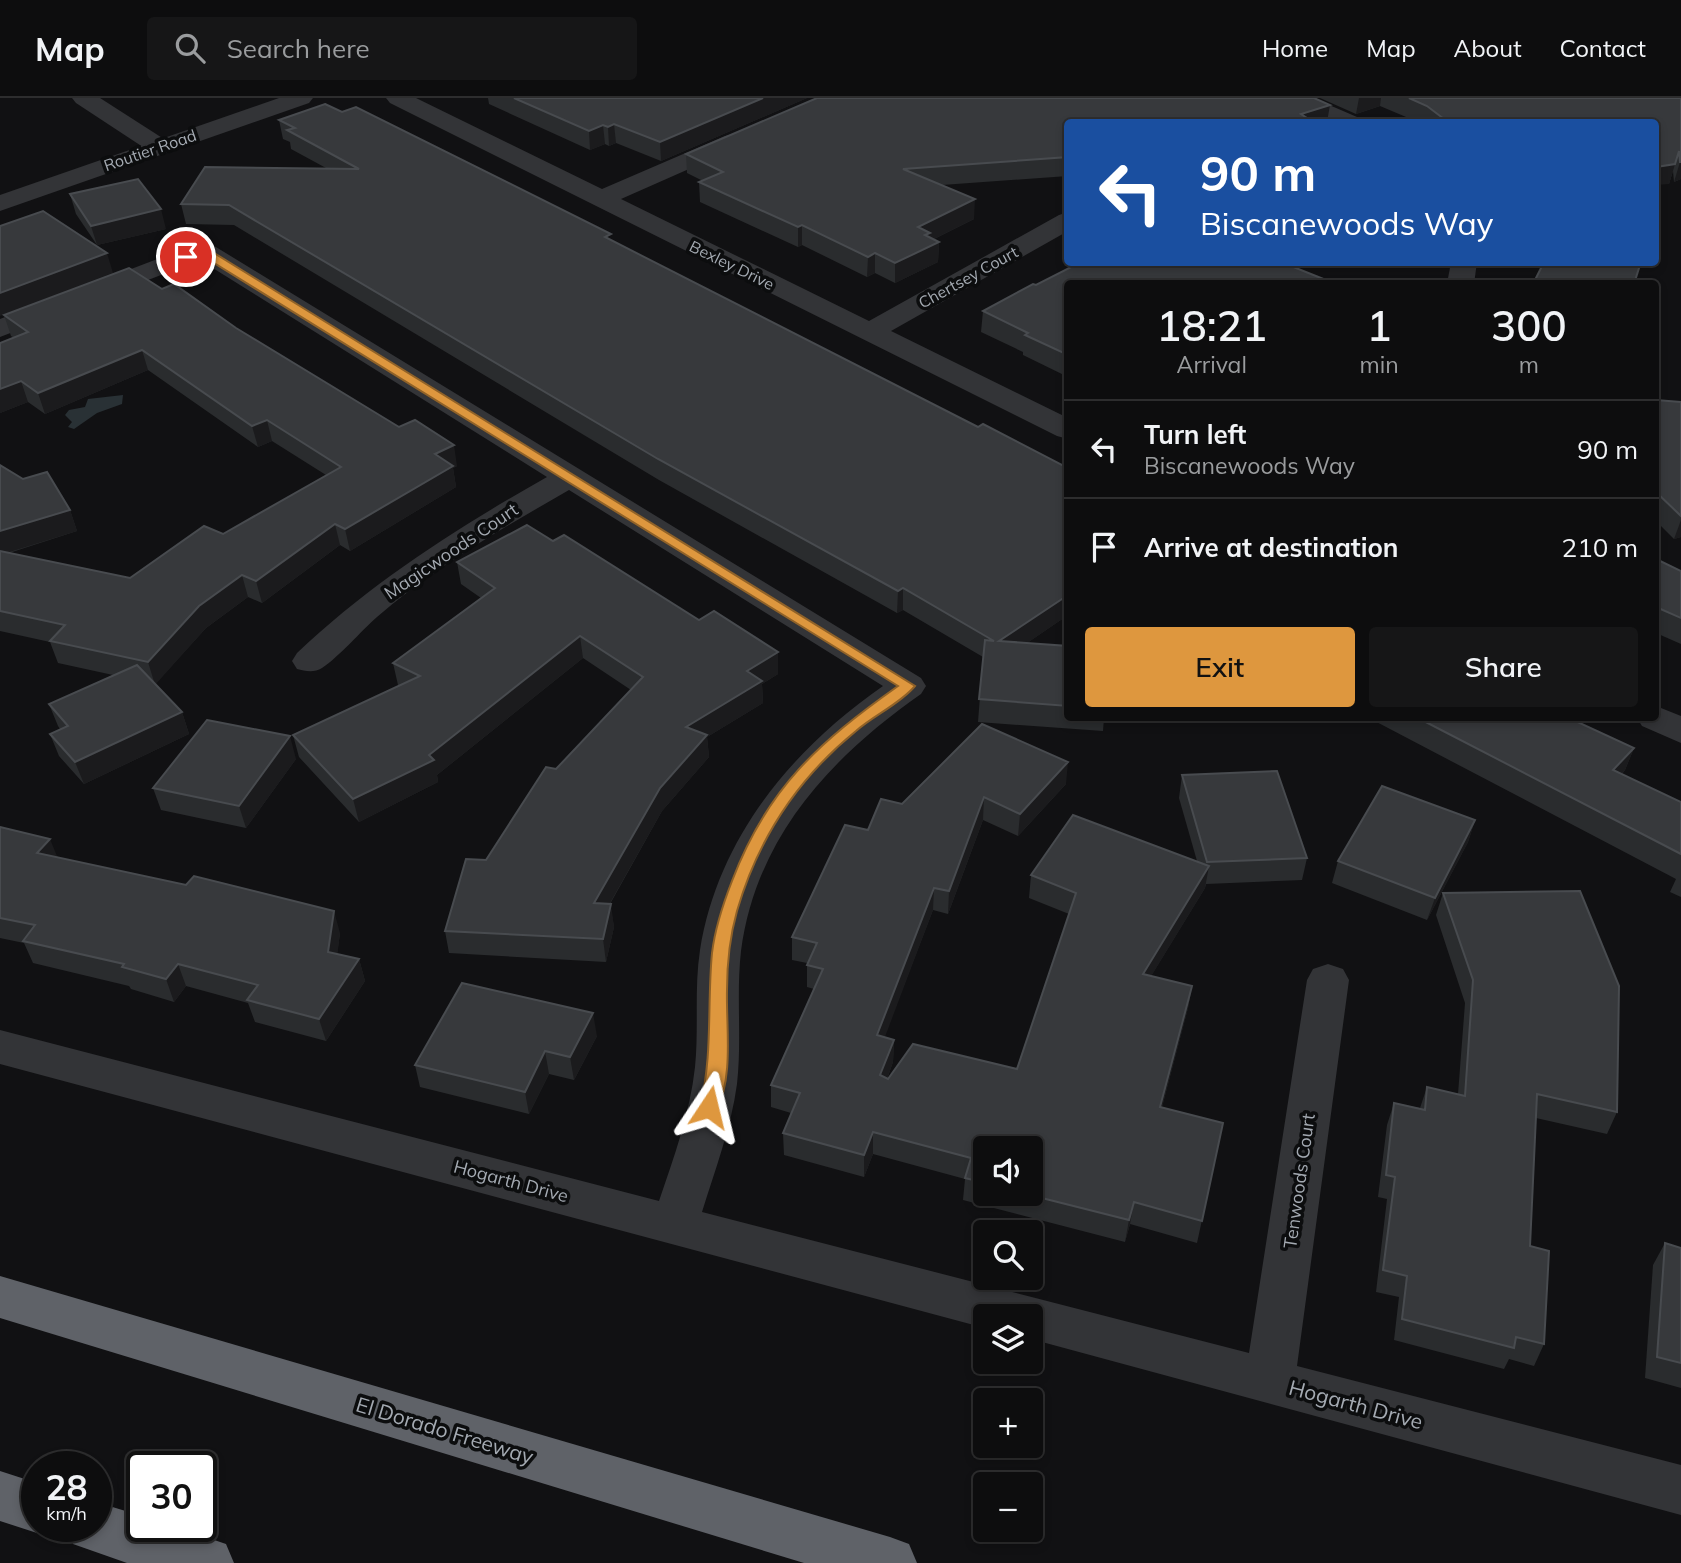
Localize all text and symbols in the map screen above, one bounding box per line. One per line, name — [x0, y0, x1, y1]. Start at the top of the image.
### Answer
search box — [147, 17, 637, 80]
text: Map — [35, 28, 105, 69]
icon: search — [171, 29, 209, 67]
text: Search here — [227, 32, 370, 65]
text: Home — [1262, 33, 1328, 63]
text: Map — [1366, 33, 1416, 63]
text: About — [1454, 33, 1522, 63]
text: Contact — [1560, 33, 1646, 63]
street label: Routier Road — [101, 125, 199, 175]
text: 90 m — [1200, 142, 1316, 203]
icon: left — [1085, 147, 1176, 238]
text: Biscanewoods Way — [1200, 203, 1493, 243]
pin — [156, 227, 216, 287]
street label: Bexley Drive — [686, 236, 778, 294]
icon: arrive — [167, 238, 205, 276]
street label: Chertsey Court — [915, 241, 1022, 313]
text: 18:21 — [1156, 299, 1267, 352]
text: 1 — [1366, 299, 1392, 352]
text: 300 — [1491, 299, 1567, 352]
text: Arrival — [1177, 350, 1247, 379]
text: min — [1359, 350, 1399, 379]
text: m — [1519, 350, 1539, 379]
text: Turn left — [1144, 418, 1246, 451]
icon: left — [1085, 430, 1123, 468]
text: 90 m — [1577, 433, 1638, 466]
text: Biscanewoods Way — [1144, 451, 1355, 480]
street label: Magicwoods Court — [380, 498, 522, 604]
icon: arrive — [1085, 528, 1123, 566]
text: Arrive at destination — [1144, 531, 1399, 564]
text: 210 m — [1562, 531, 1638, 564]
button: Exit — [1085, 627, 1355, 707]
button: Share — [1369, 627, 1638, 707]
position arrow — [672, 1070, 746, 1144]
street label: Tenwoods Court — [1278, 1112, 1320, 1250]
map controls — [973, 1136, 1043, 1542]
button: sound — [973, 1136, 1043, 1206]
street label: Hogarth Drive — [451, 1155, 571, 1207]
button: search — [973, 1220, 1043, 1290]
button: layers — [973, 1304, 1043, 1374]
street label: Hogarth Drive — [1286, 1374, 1426, 1434]
button: + — [973, 1388, 1043, 1458]
street label: El Dorado Freeway — [353, 1391, 537, 1469]
speed limit sign: 30 — [126, 1451, 217, 1542]
text: 28 — [45, 1465, 88, 1509]
button: − — [973, 1472, 1043, 1542]
text: km/h — [46, 1502, 87, 1525]

